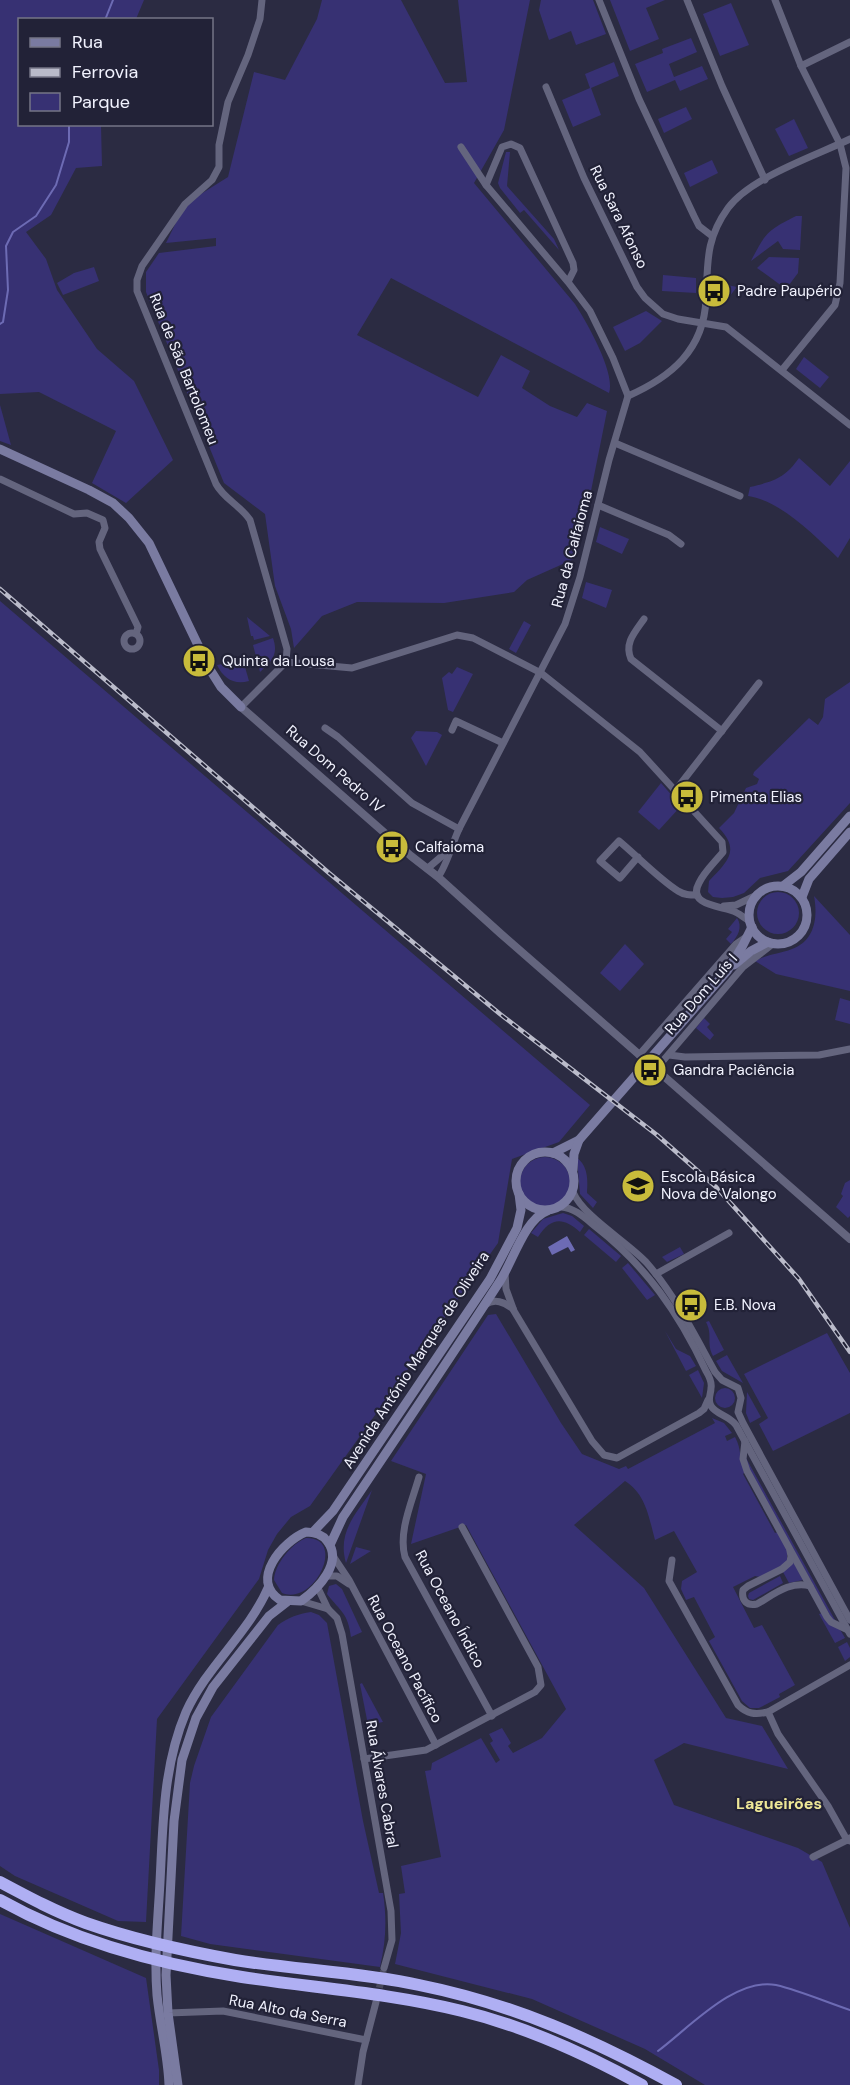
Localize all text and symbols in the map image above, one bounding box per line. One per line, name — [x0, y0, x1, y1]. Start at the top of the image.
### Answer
legend — [18, 18, 213, 126]
text: Rua — [72, 30, 103, 54]
text: Ferrovia — [72, 60, 138, 84]
text: Parque — [72, 90, 130, 114]
street label: Rua Sara Afonso — [585, 162, 653, 272]
bus stop icon: Padre Paupério — [696, 273, 732, 309]
place label: Padre Paupério — [737, 281, 842, 301]
street label: Rua de São Bartolomeu — [145, 290, 223, 448]
street label: Rua da Calfaioma — [547, 488, 597, 610]
bus stop icon: Quinta da Lousa — [181, 643, 217, 679]
place label: Quinta da Lousa — [222, 651, 335, 671]
street label: Rua Dom Pedro IV — [282, 721, 388, 817]
bus stop icon: Pimenta Elias — [669, 779, 705, 815]
place label: Pimenta Elias — [710, 787, 802, 807]
bus stop icon: Calfaioma — [374, 829, 410, 865]
place label: Calfaioma — [415, 837, 484, 857]
street label: Rua Dom Luís I — [660, 949, 742, 1039]
bus stop icon: Gandra Paciência — [632, 1052, 668, 1088]
place label: Gandra Paciência — [673, 1060, 794, 1080]
place label: Escola Básica Nova de Valongo — [661, 1167, 777, 1204]
school or university icon: Escola Básica Nova de Valongo — [620, 1168, 656, 1204]
street label: Avenida António Marques de Oliveira — [338, 1248, 494, 1472]
bus stop icon: E.B. Nova — [673, 1287, 709, 1323]
place label: E.B. Nova — [714, 1295, 776, 1315]
street label: Rua Oceano Índico — [411, 1547, 490, 1671]
street label: Rua Oceano Pacífico — [363, 1591, 447, 1727]
street label: Rua Álvares Cabral — [361, 1719, 403, 1849]
district label: Lagueirões — [736, 1793, 822, 1814]
street label: Rua Alto da Serra — [227, 1990, 349, 2032]

